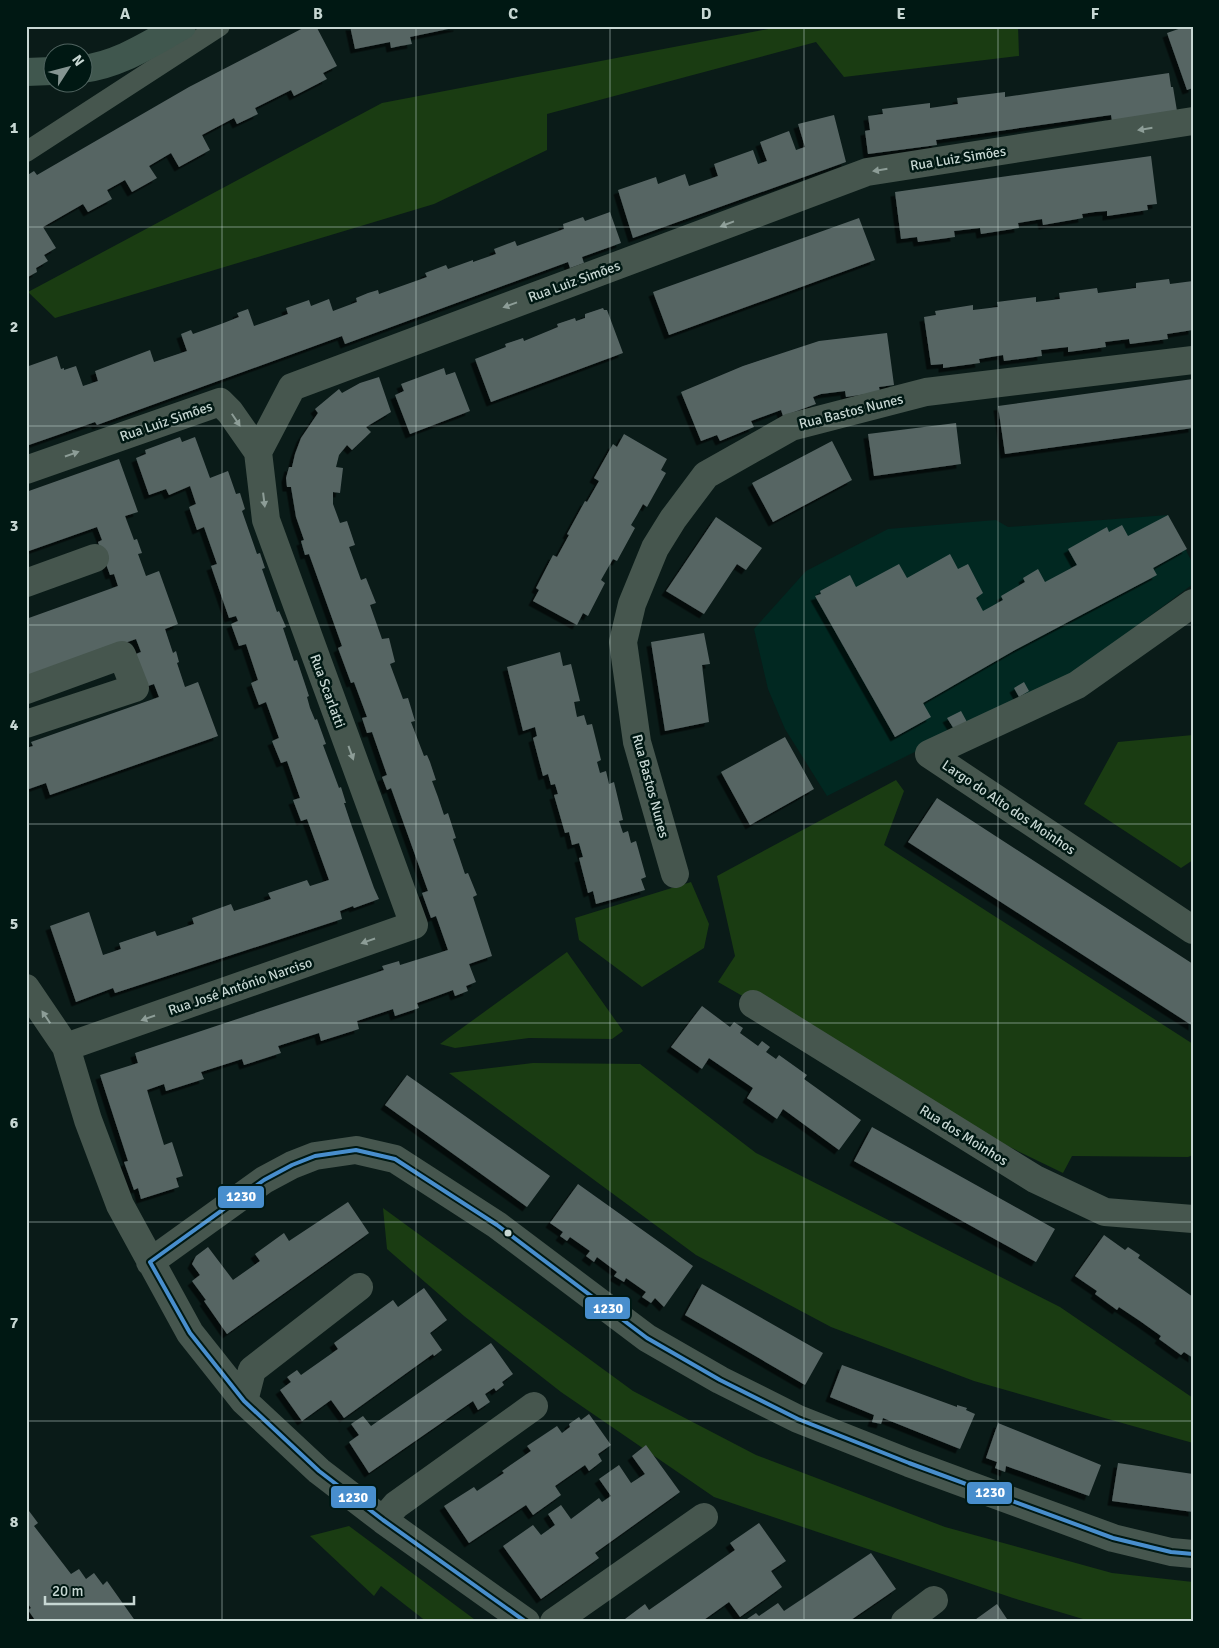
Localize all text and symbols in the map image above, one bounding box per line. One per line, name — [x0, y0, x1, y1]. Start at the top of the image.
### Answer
text: A — [120, 4, 131, 24]
text: B — [313, 4, 323, 24]
text: C — [508, 4, 518, 24]
text: D — [701, 4, 712, 24]
text: E — [896, 4, 906, 24]
text: F — [1091, 4, 1100, 24]
north arrow — [42, 42, 92, 92]
text: N — [68, 52, 88, 70]
text: 1 — [10, 118, 19, 138]
one-way arrow — [1136, 125, 1152, 133]
street label: Rua Luiz Simões — [909, 143, 1007, 174]
one-way arrow — [872, 166, 888, 174]
one-way arrow — [720, 221, 735, 228]
street label: Rua Luiz Simões — [526, 257, 623, 306]
one-way arrow — [502, 302, 517, 309]
text: 2 — [10, 317, 18, 337]
street label: Rua Bastos Nunes — [797, 390, 905, 433]
street label: Rua Luiz Simões — [118, 398, 215, 445]
one-way arrow — [231, 413, 241, 427]
one-way arrow — [65, 450, 80, 457]
one-way arrow — [260, 493, 268, 509]
text: 3 — [10, 516, 18, 536]
street label: Rua Scarlatti — [306, 652, 349, 730]
text: 4 — [10, 715, 19, 735]
street label: Rua Bastos Nunes — [628, 732, 673, 840]
one-way arrow — [347, 746, 355, 761]
street label: Largo do Alto dos Moinhos — [939, 756, 1079, 858]
text: 5 — [10, 914, 18, 934]
one-way arrow — [360, 938, 375, 946]
street label: Rua José António Narciso — [166, 954, 314, 1019]
one-way arrow — [41, 1011, 51, 1024]
one-way arrow — [140, 1014, 155, 1022]
street label: Rua dos Moinhos — [916, 1101, 1011, 1169]
text: 6 — [10, 1113, 19, 1133]
line badge: 1230 — [217, 1185, 265, 1209]
text: 1230 — [226, 1188, 257, 1205]
unlabelled marker — [503, 1228, 513, 1238]
line badge: 1230 — [584, 1296, 631, 1320]
text: 1230 — [593, 1300, 624, 1317]
text: 7 — [10, 1313, 19, 1333]
line badge: 1230 — [966, 1481, 1013, 1505]
text: 1230 — [975, 1484, 1006, 1501]
line badge: 1230 — [330, 1485, 377, 1509]
text: 1230 — [338, 1489, 369, 1506]
text: 8 — [10, 1512, 19, 1532]
scale bar — [45, 1573, 134, 1605]
text: 20 m — [52, 1582, 83, 1600]

